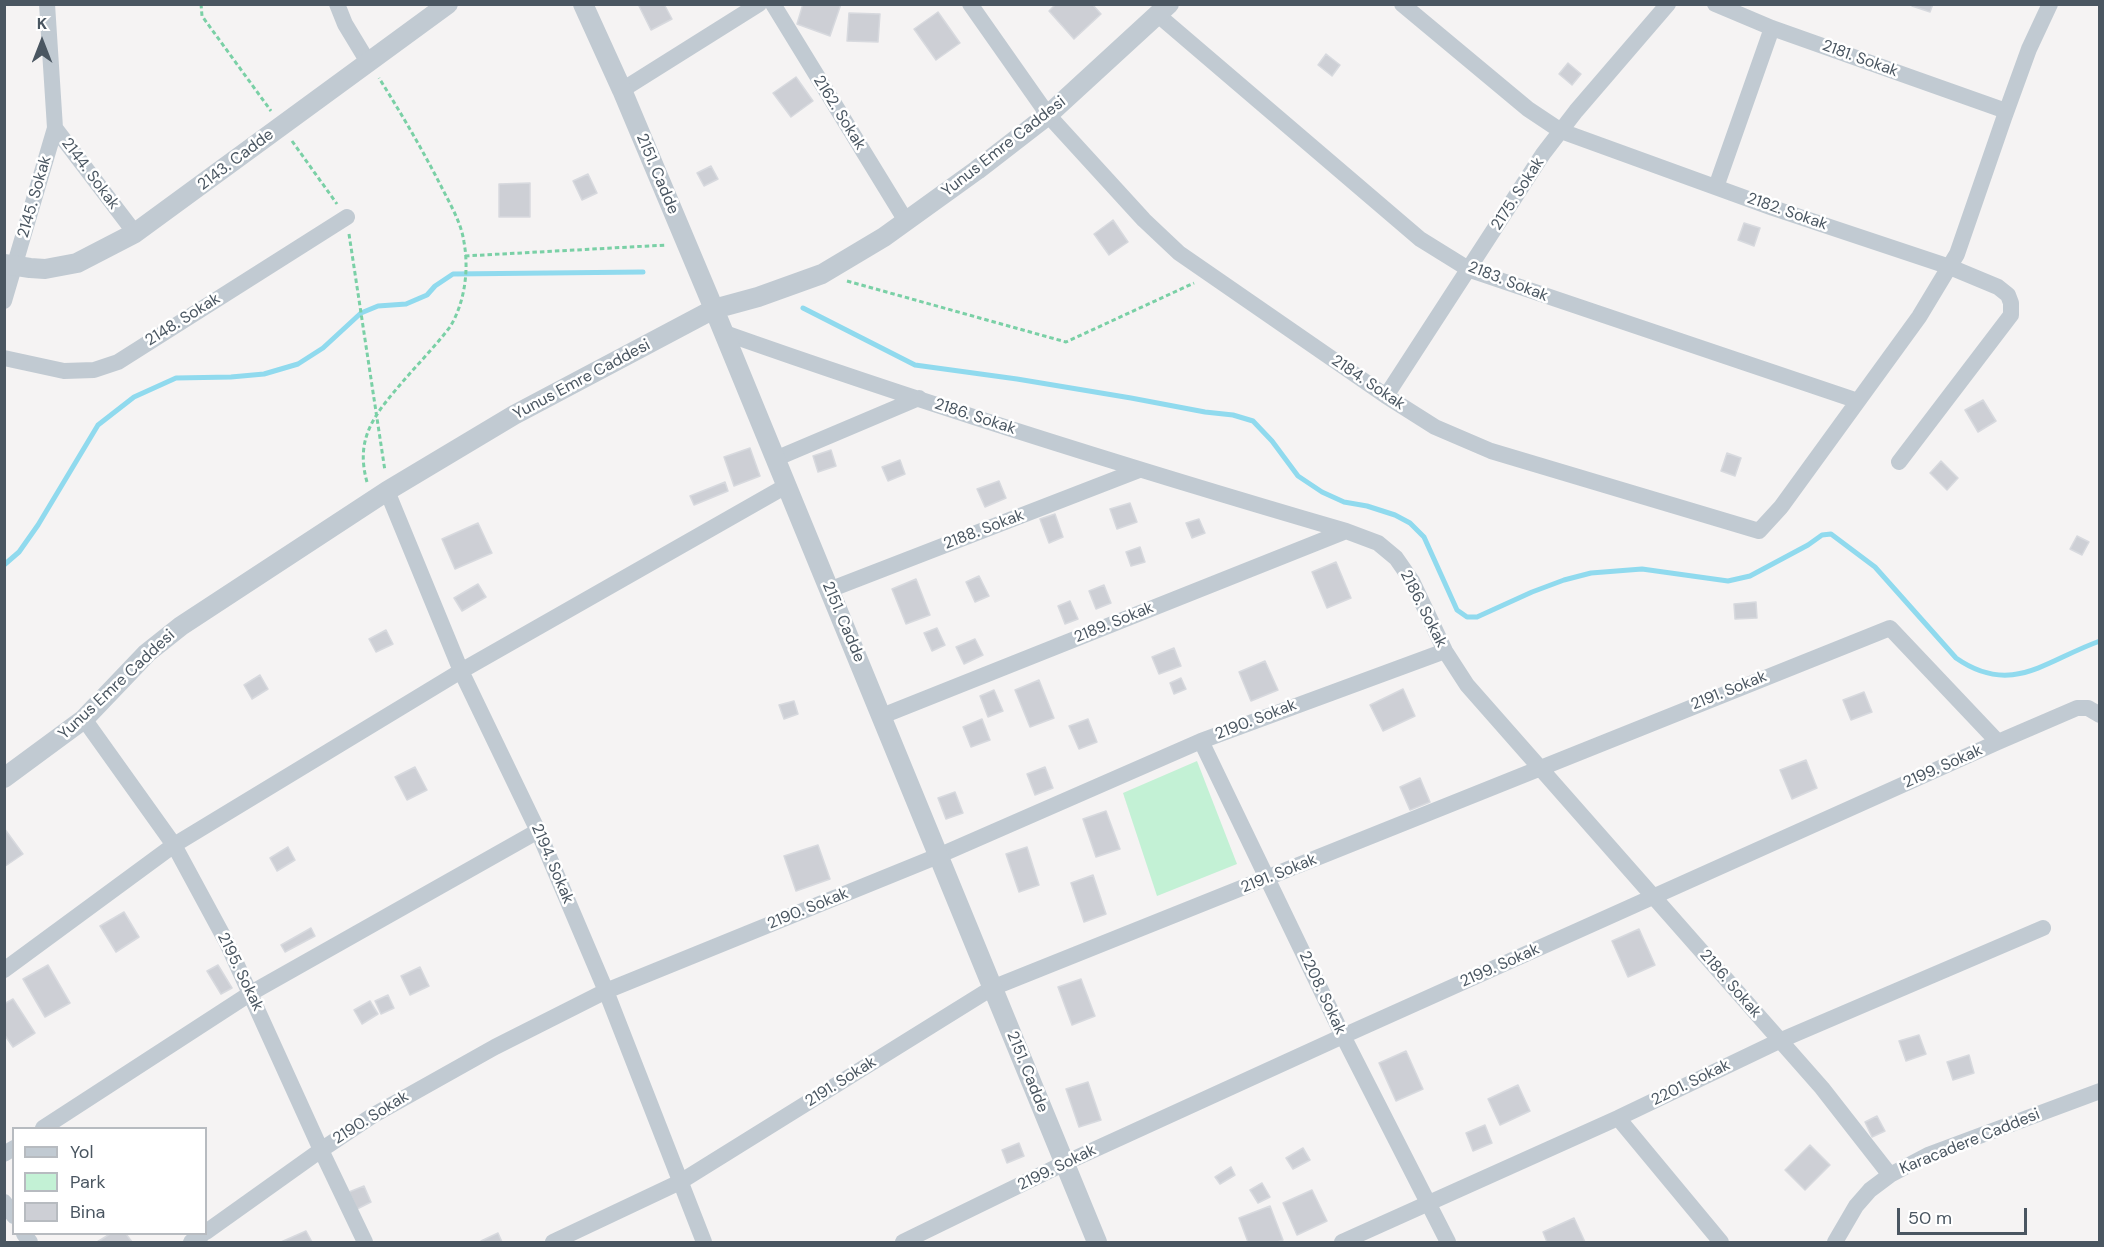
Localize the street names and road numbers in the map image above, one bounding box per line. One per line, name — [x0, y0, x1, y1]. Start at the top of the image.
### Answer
street label: 2181. Sokak — [1819, 36, 1901, 82]
street label: 2162. Sokak — [809, 72, 869, 154]
street label: Yunus Emre Caddesi — [938, 93, 1070, 201]
street label: 2143. Cadde — [194, 125, 278, 195]
street label: 2151. Cadde — [631, 131, 683, 217]
street label: 2144. Sokak — [57, 134, 123, 214]
street label: 2145. Sokak — [14, 154, 56, 240]
street label: 2175. Sokak — [1487, 154, 1549, 234]
street label: 2182. Sokak — [1744, 189, 1830, 235]
street label: 2183. Sokak — [1465, 258, 1551, 306]
street label: 2148. Sokak — [142, 289, 224, 351]
street label: Yunus Emre Caddesi — [510, 336, 654, 424]
street label: 2184. Sokak — [1328, 351, 1408, 415]
street label: 2186. Sokak — [932, 395, 1018, 439]
street label: 2188. Sokak — [941, 506, 1027, 554]
street label: 2186. Sokak — [1395, 567, 1451, 651]
street label: 2151. Cadde — [817, 579, 869, 665]
street label: 2189. Sokak — [1071, 598, 1157, 648]
street label: Yunus Emre Caddesi — [55, 626, 179, 744]
street label: 2191. Sokak — [1688, 667, 1770, 715]
street label: 2190. Sokak — [1213, 696, 1299, 744]
street label: 2199. Sokak — [1900, 741, 1986, 793]
street label: 2194. Sokak — [527, 821, 577, 907]
street label: 2191. Sokak — [1238, 850, 1320, 898]
street label: 2190. Sokak — [765, 884, 851, 934]
street label: 2195. Sokak — [213, 930, 267, 1014]
street label: 2199. Sokak — [1457, 940, 1543, 992]
street label: 2186. Sokak — [1695, 946, 1765, 1022]
street label: 2208. Sokak — [1294, 948, 1350, 1038]
street label: 2151. Cadde — [1002, 1029, 1052, 1115]
street label: 2191. Sokak — [802, 1053, 880, 1111]
street label: 2201. Sokak — [1649, 1056, 1733, 1110]
street label: 2190. Sokak — [330, 1087, 412, 1149]
street label: Karacadere Caddesi — [1897, 1105, 2043, 1179]
street label: 2199. Sokak — [1015, 1141, 1099, 1195]

